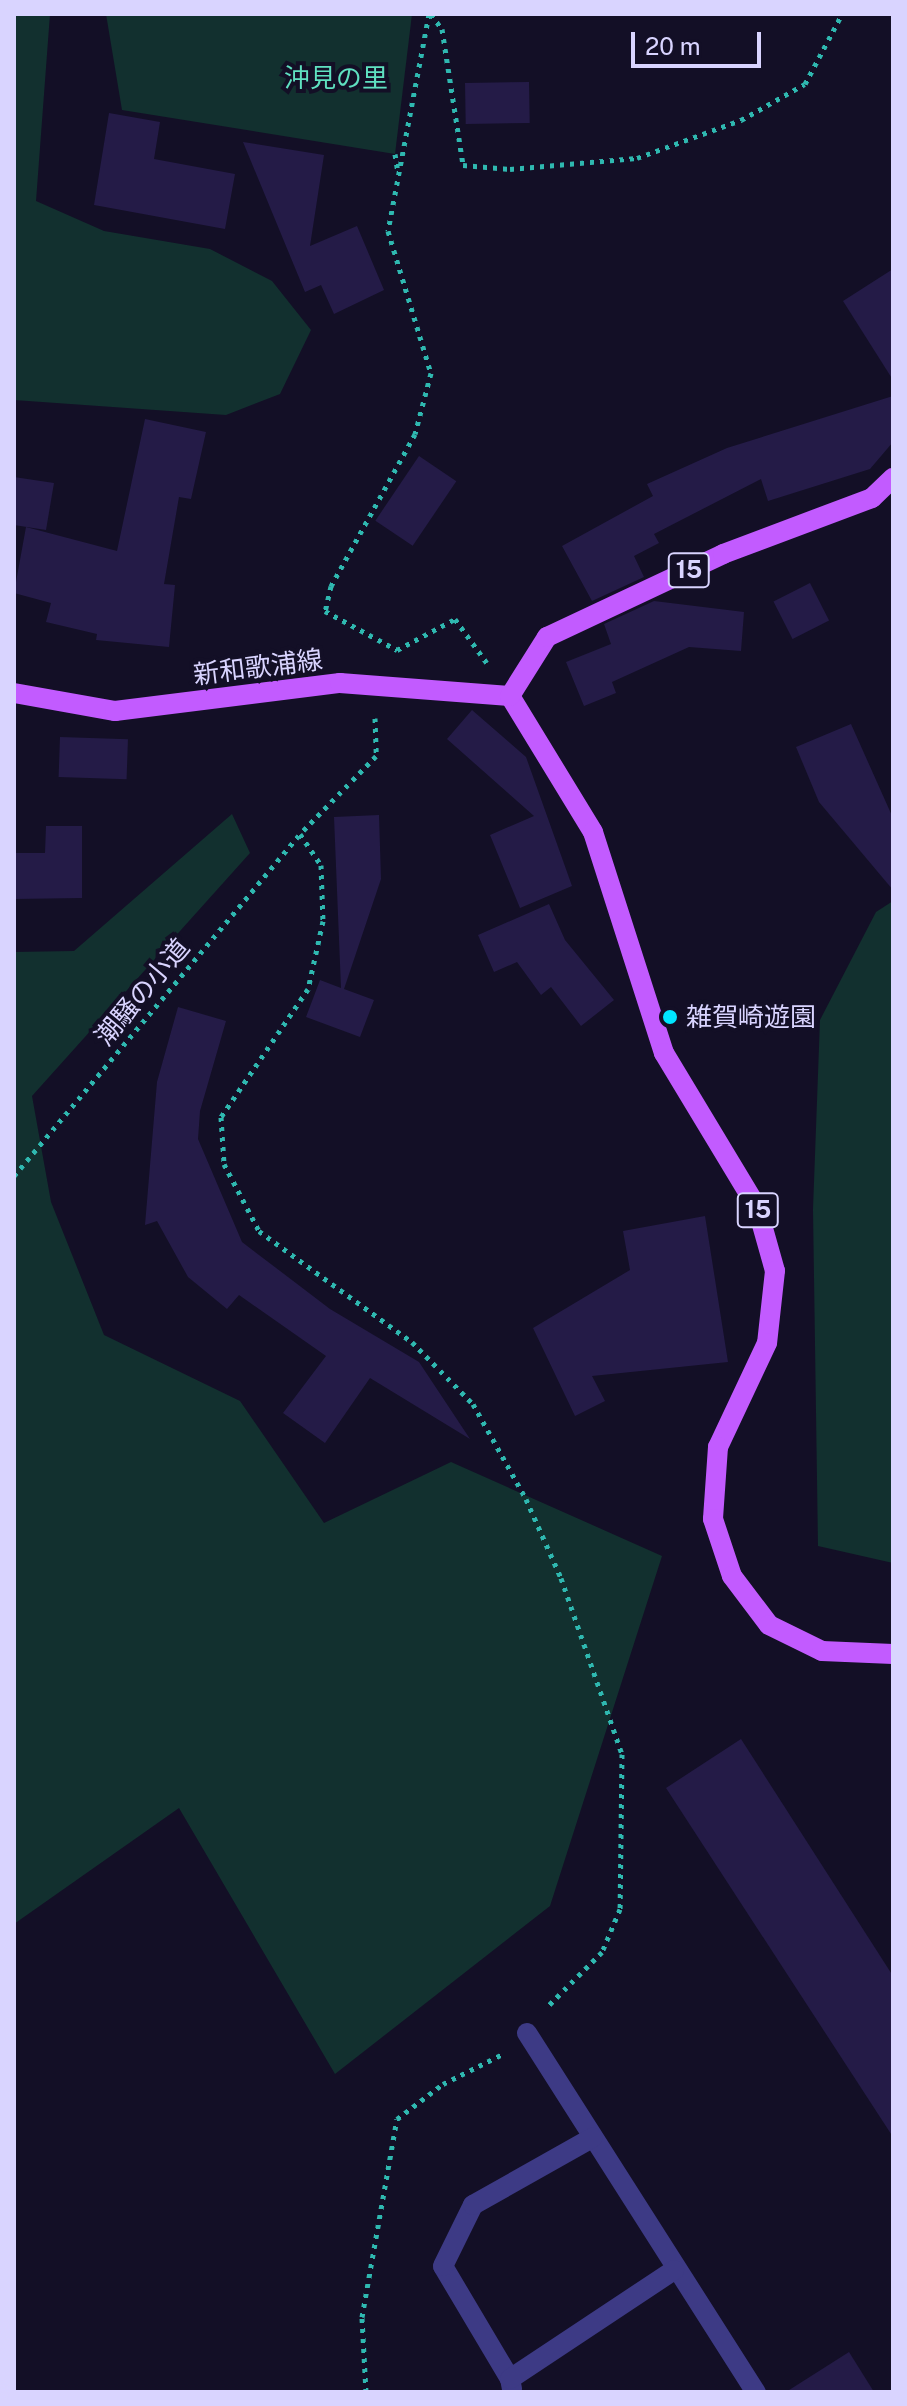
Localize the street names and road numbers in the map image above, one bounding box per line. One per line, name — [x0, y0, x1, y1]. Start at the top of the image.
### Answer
road number: 15 — [667, 550, 711, 590]
street label: 新和歌浦線 — [192, 644, 324, 690]
street label: 潮騒の小道 — [88, 932, 196, 1052]
road number: 15 — [736, 1190, 780, 1230]

